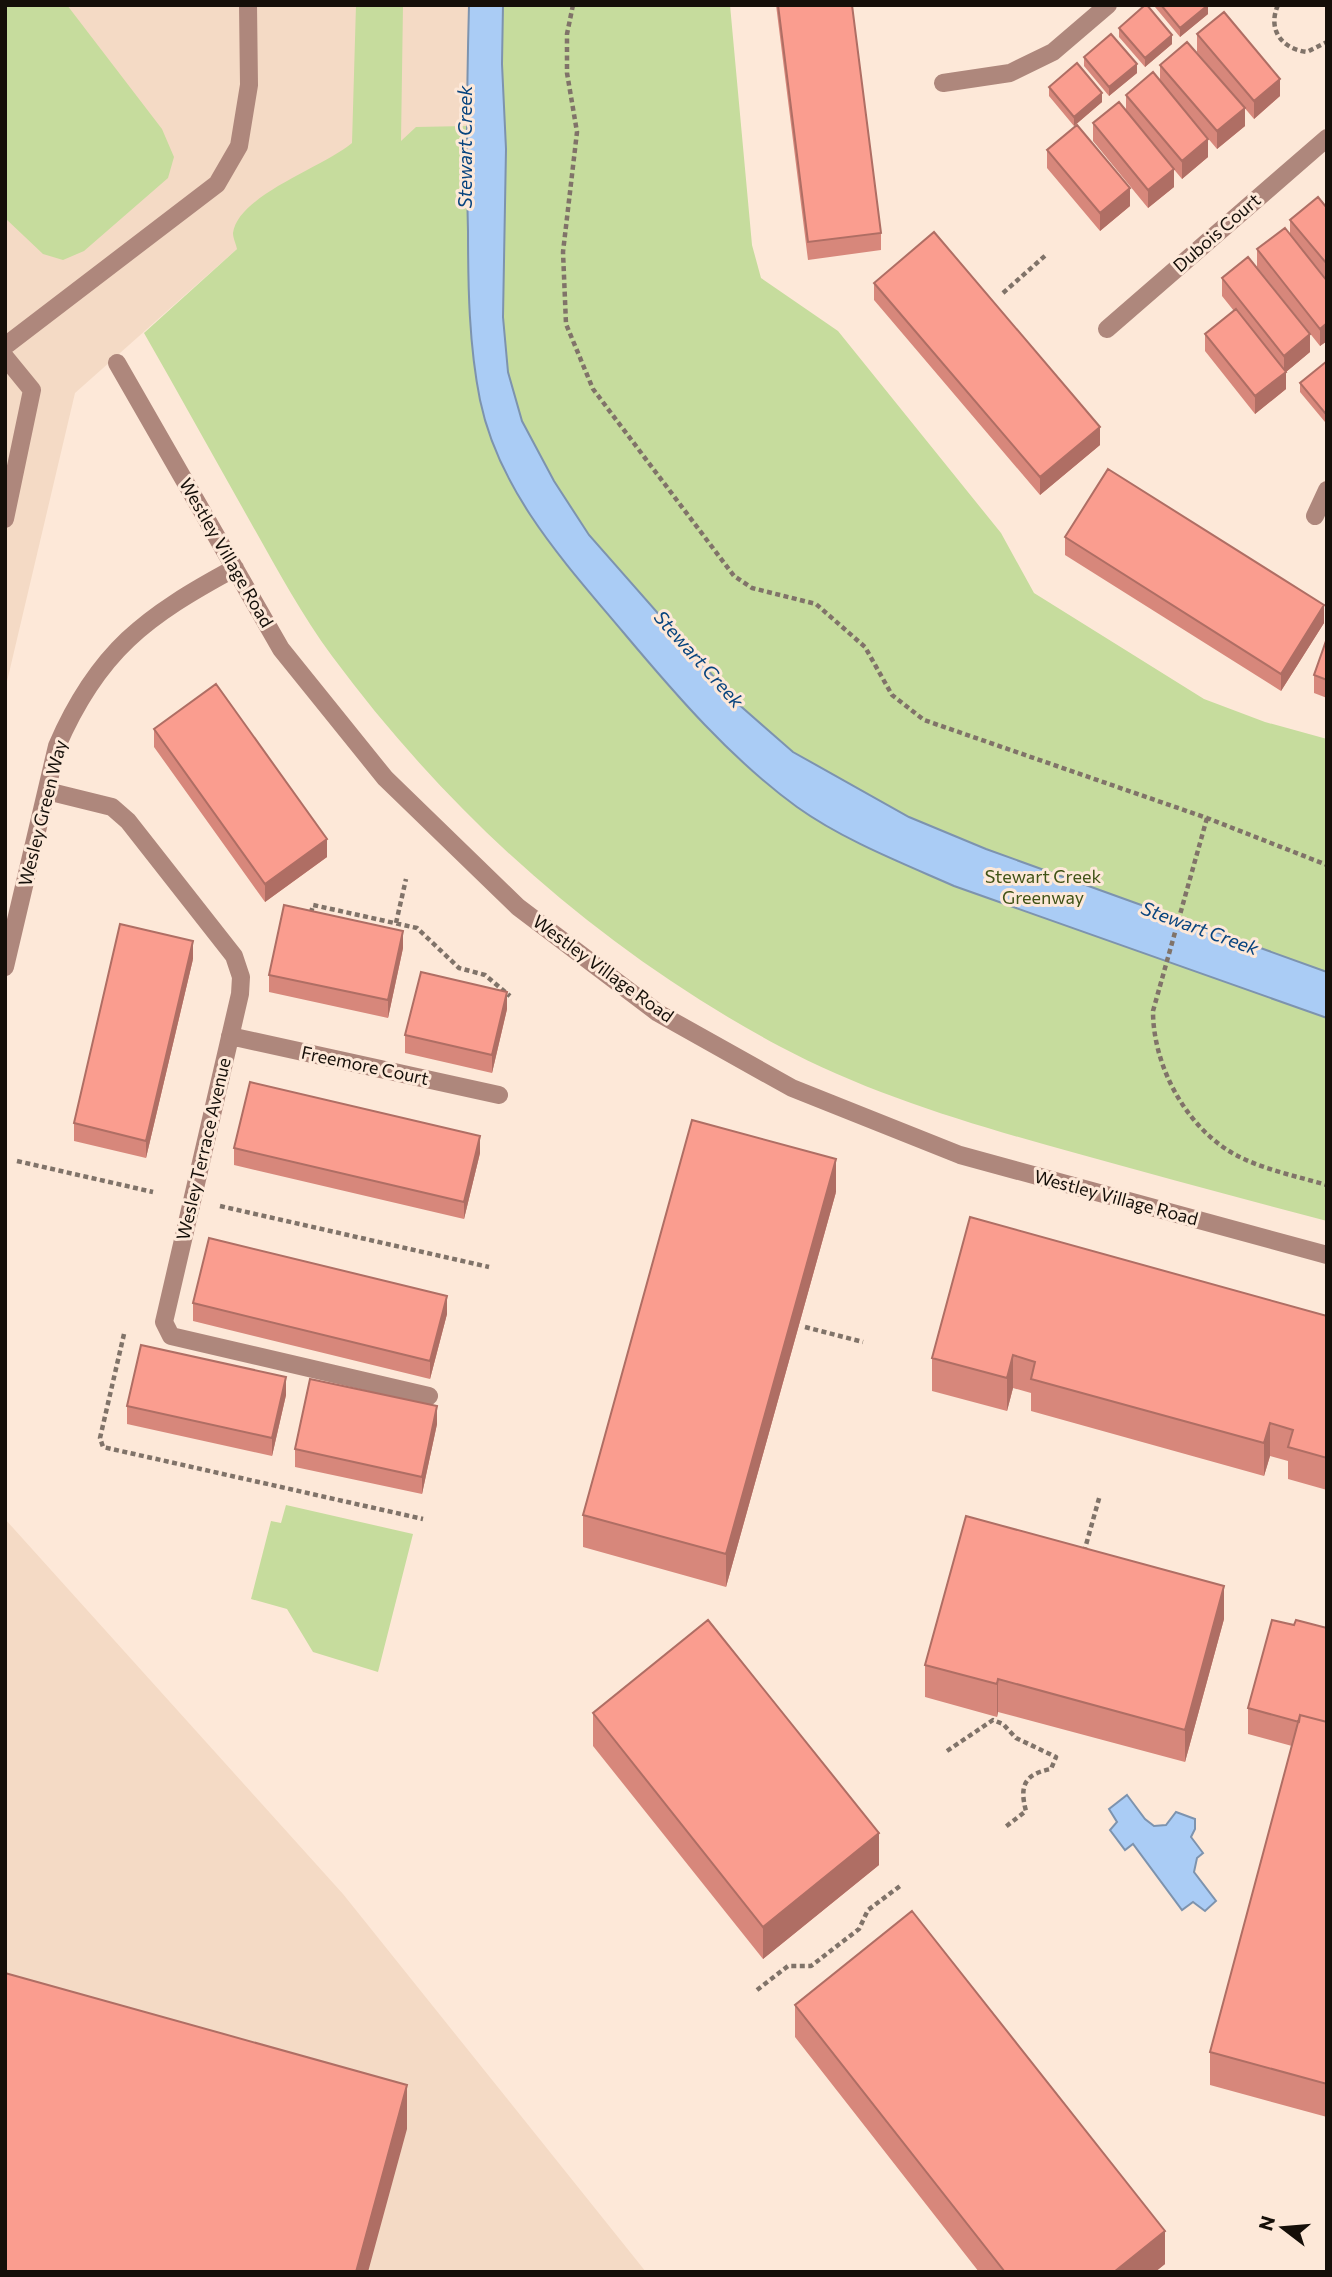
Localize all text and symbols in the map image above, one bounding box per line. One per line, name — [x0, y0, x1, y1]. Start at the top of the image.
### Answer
water label: Stewart Creek — [453, 85, 476, 208]
street label: Dubois Court — [1168, 188, 1265, 276]
street label: Westley Village Road — [175, 474, 279, 631]
water label: Stewart Creek — [650, 605, 750, 713]
street label: Wesley Green Way — [13, 737, 71, 888]
park label: Stewart Creek Greenway — [985, 865, 1101, 908]
water label: Stewart Creek — [1138, 896, 1263, 960]
street label: Westley Village Road — [529, 910, 678, 1027]
street label: Freemore Court — [299, 1041, 431, 1089]
street label: Wesley Terrace Avenue — [171, 1055, 235, 1242]
street label: Westley Village Road — [1032, 1165, 1201, 1230]
north arrow — [1248, 2193, 1318, 2263]
text: N — [1253, 2213, 1279, 2233]

